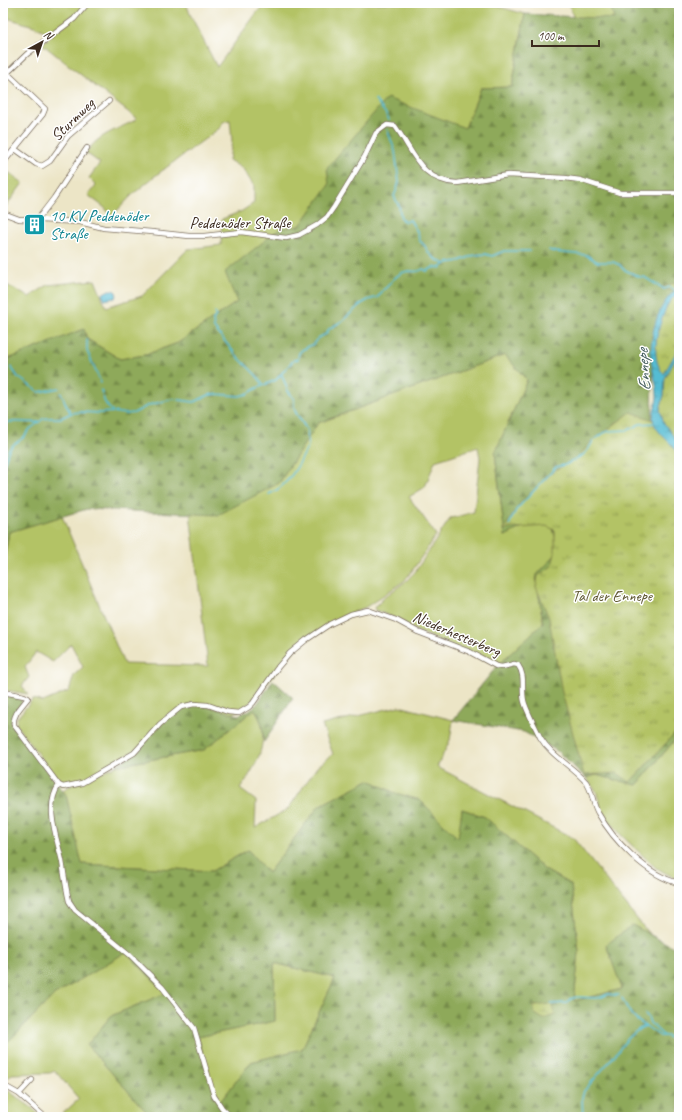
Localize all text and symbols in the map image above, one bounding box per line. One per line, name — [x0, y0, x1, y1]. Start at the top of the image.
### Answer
north arrow — [22, 22, 62, 62]
scale bar — [532, 22, 599, 48]
text: N — [41, 27, 57, 43]
text: 100 m — [538, 28, 565, 44]
street label: Sturmweg — [47, 93, 100, 145]
place label: 10 KV Peddenöder Straße — [50, 206, 150, 244]
building icon: 10 KV Peddenöder Straße — [22, 211, 48, 237]
street label: Peddenöder Straße — [190, 213, 292, 233]
water label: Ennepe — [631, 346, 655, 392]
park label: Tal der Ennepe — [572, 586, 654, 606]
street label: Niederhesterberg — [410, 607, 505, 662]

